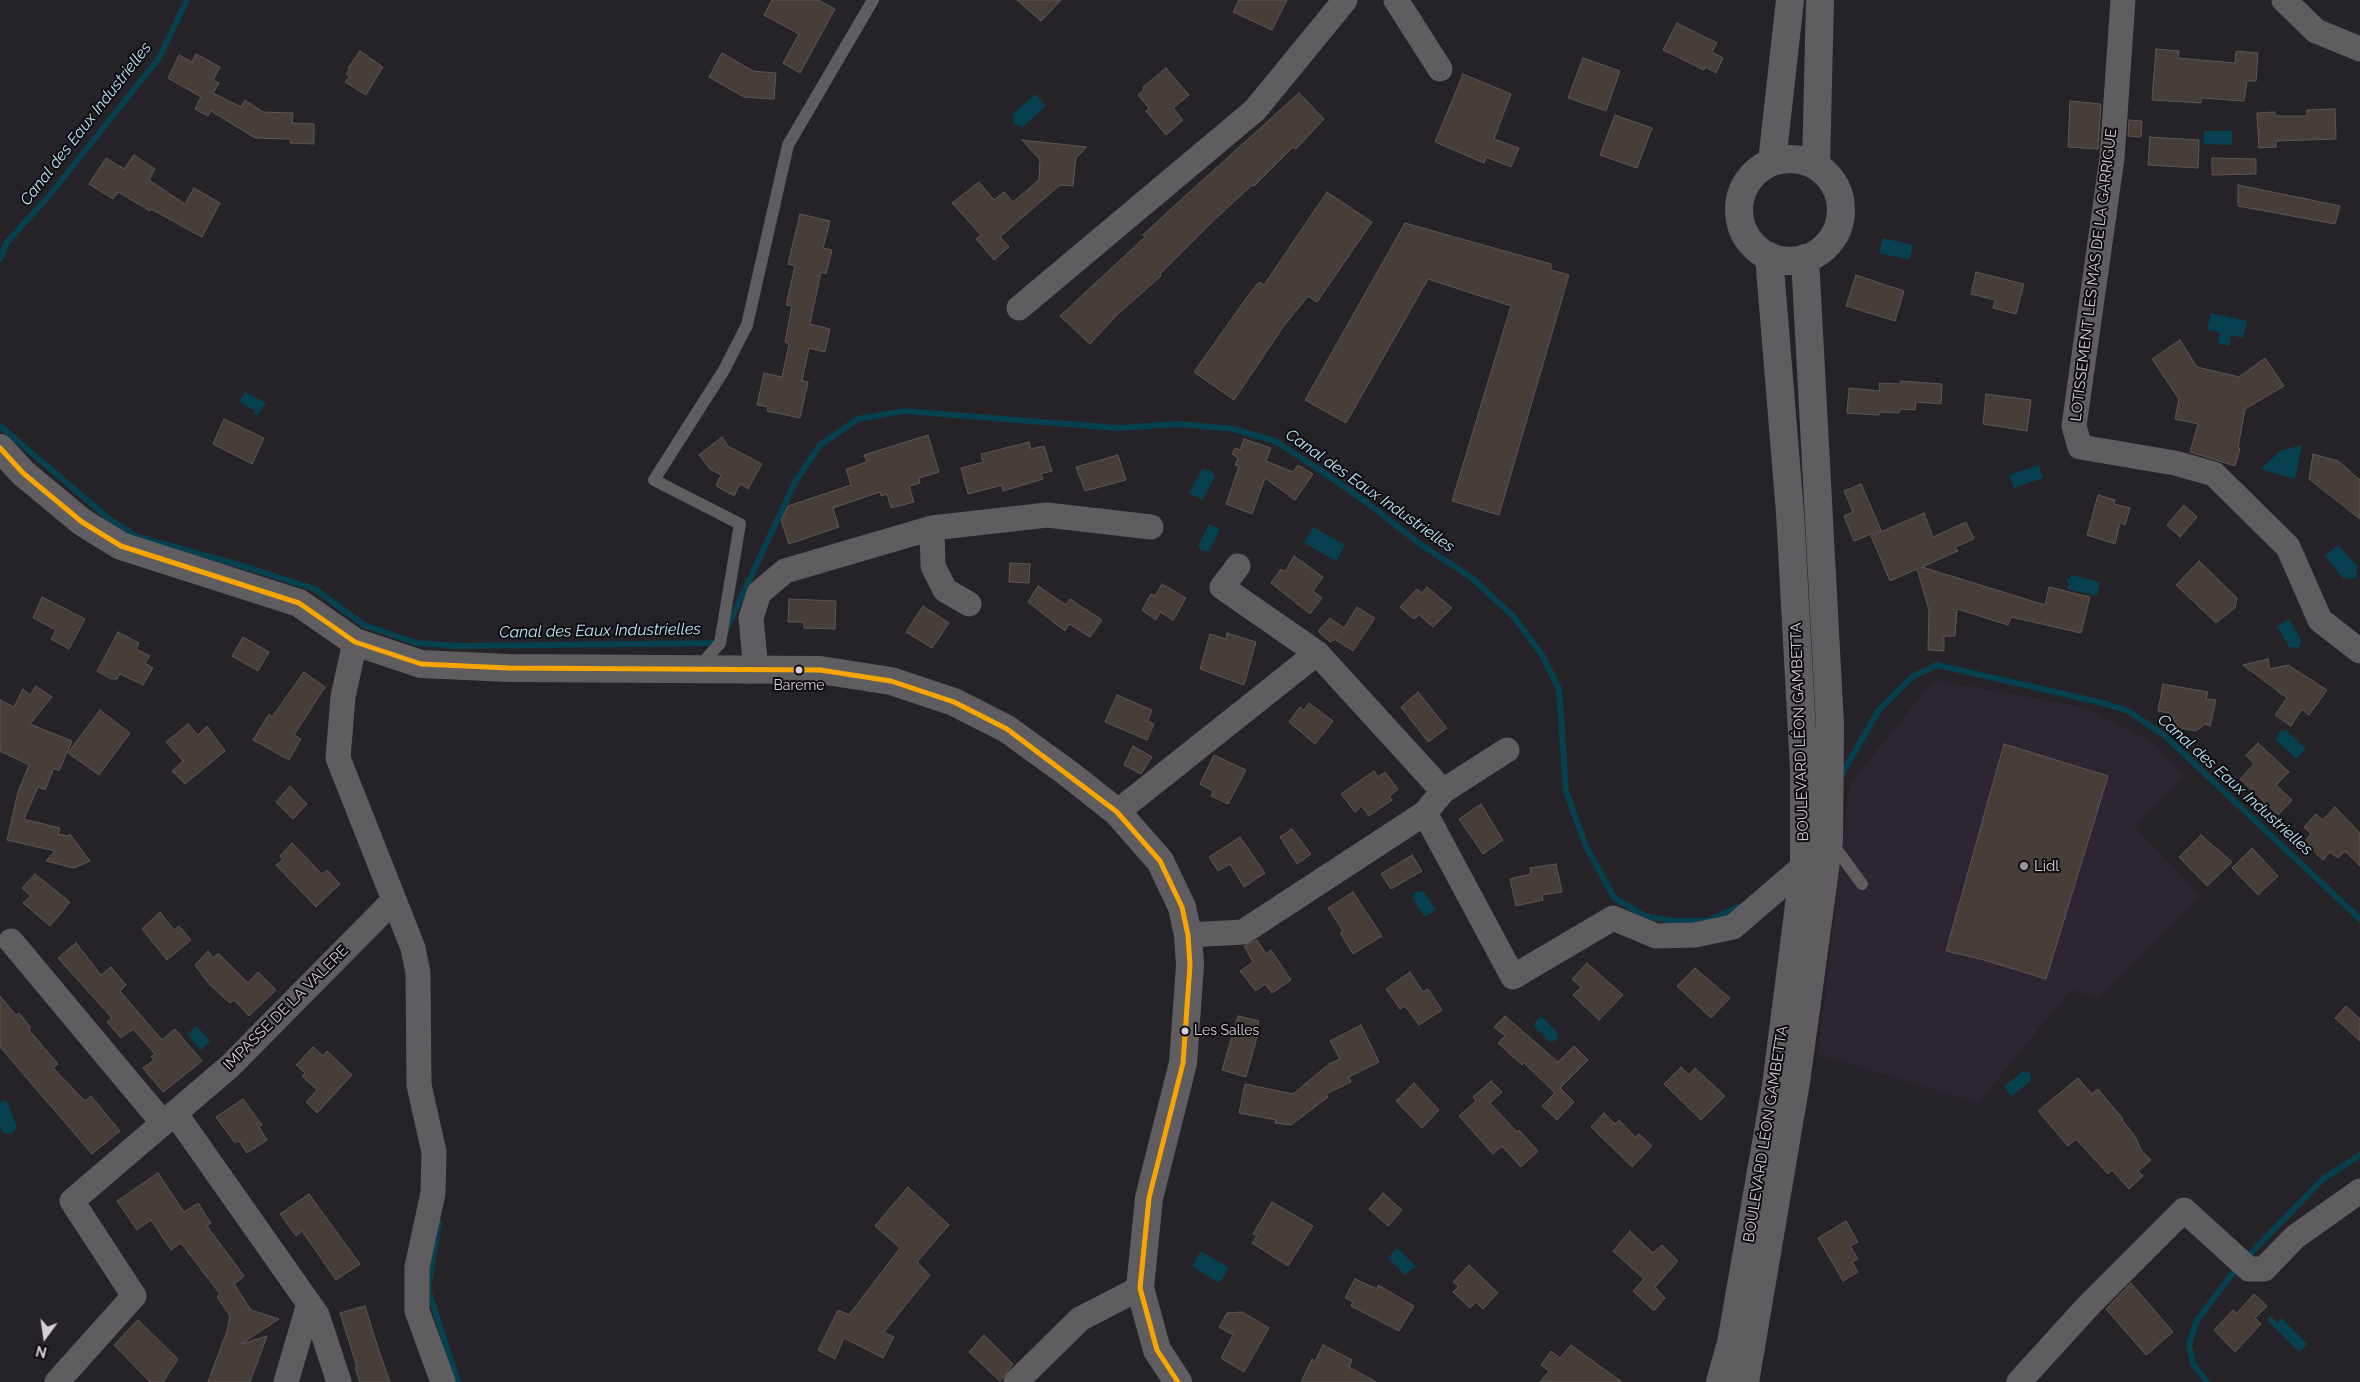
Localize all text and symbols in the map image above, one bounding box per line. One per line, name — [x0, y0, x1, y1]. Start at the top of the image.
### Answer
water label: Canal des Eaux Industrielles — [16, 39, 156, 209]
street label: LOTISSEMENT LES MAS DE LA GARRIGUE — [2067, 128, 2121, 422]
water label: Canal des Eaux Industrielles — [1282, 425, 1458, 557]
water label: Canal des Eaux Industrielles — [499, 620, 701, 642]
street label: BOULEVARD LÉON GAMBETTA — [1787, 622, 1813, 842]
marker: Bareme — [794, 665, 804, 675]
place label: Bareme — [774, 678, 824, 694]
water label: Canal des Eaux Industrielles — [2154, 710, 2316, 860]
place label: Lidl — [2034, 857, 2059, 875]
marker: Lidl — [2018, 860, 2030, 872]
street label: IMPASSE DE LA VALERE — [220, 942, 352, 1074]
place label: Les Salles — [1194, 1023, 1259, 1039]
street label: BOULEVARD LÉON GAMBETTA — [1740, 1024, 1792, 1244]
marker: Les Salles — [1180, 1026, 1190, 1036]
north arrow — [20, 1312, 70, 1362]
text: N — [34, 1342, 48, 1361]

